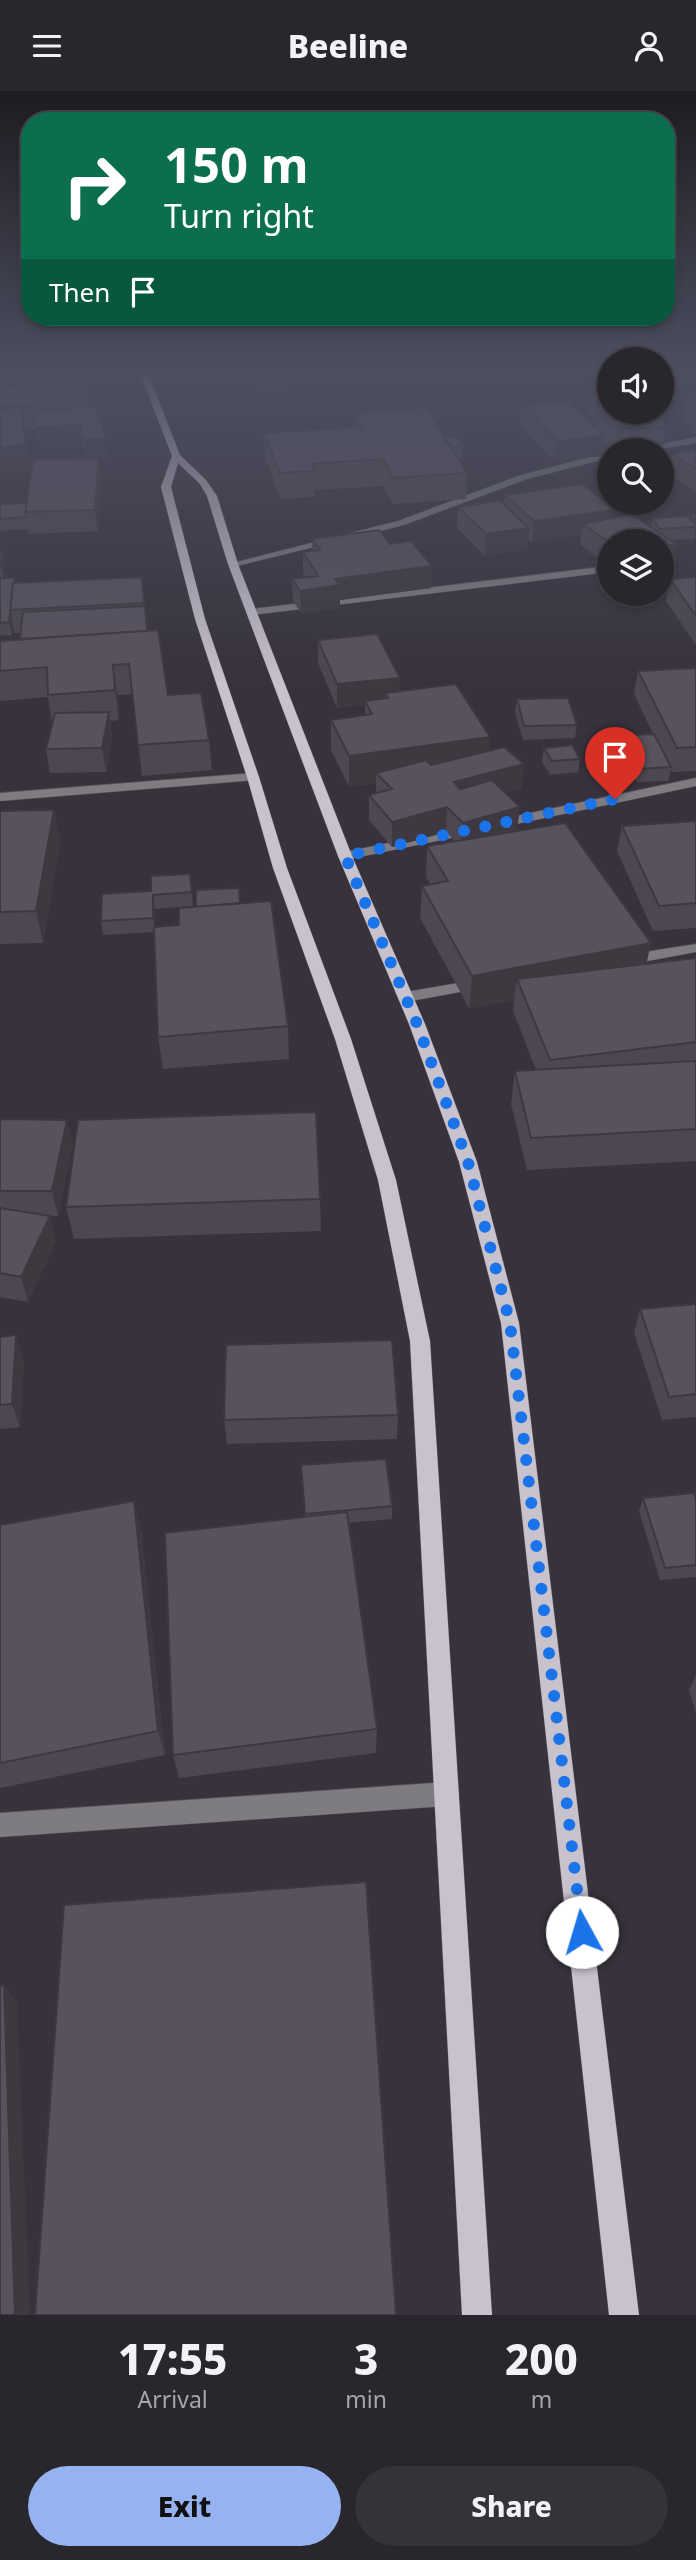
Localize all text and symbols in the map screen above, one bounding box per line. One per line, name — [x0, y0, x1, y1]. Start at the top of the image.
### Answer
text: Beeline — [288, 24, 408, 67]
icon: menu — [28, 27, 66, 65]
icon: person — [630, 27, 668, 65]
text: 150 m — [164, 131, 309, 197]
icon: right — [49, 140, 140, 231]
text: Turn right — [164, 194, 314, 237]
icon: arrive — [124, 273, 162, 311]
text: Then — [49, 274, 110, 310]
map controls — [597, 347, 674, 606]
button: sound — [597, 347, 674, 424]
button: search — [597, 438, 674, 515]
button: layers — [597, 529, 674, 606]
pin — [585, 727, 645, 799]
icon: arrive — [596, 738, 634, 776]
position arrow — [545, 1895, 619, 1969]
text: 17:55 — [118, 2330, 227, 2387]
text: 3 — [354, 2330, 378, 2387]
text: 200 — [505, 2330, 578, 2387]
text: Arrival — [138, 2383, 208, 2415]
text: min — [345, 2383, 387, 2415]
text: m — [531, 2383, 552, 2415]
button: Exit — [28, 2466, 341, 2546]
button: Share — [355, 2466, 668, 2546]

